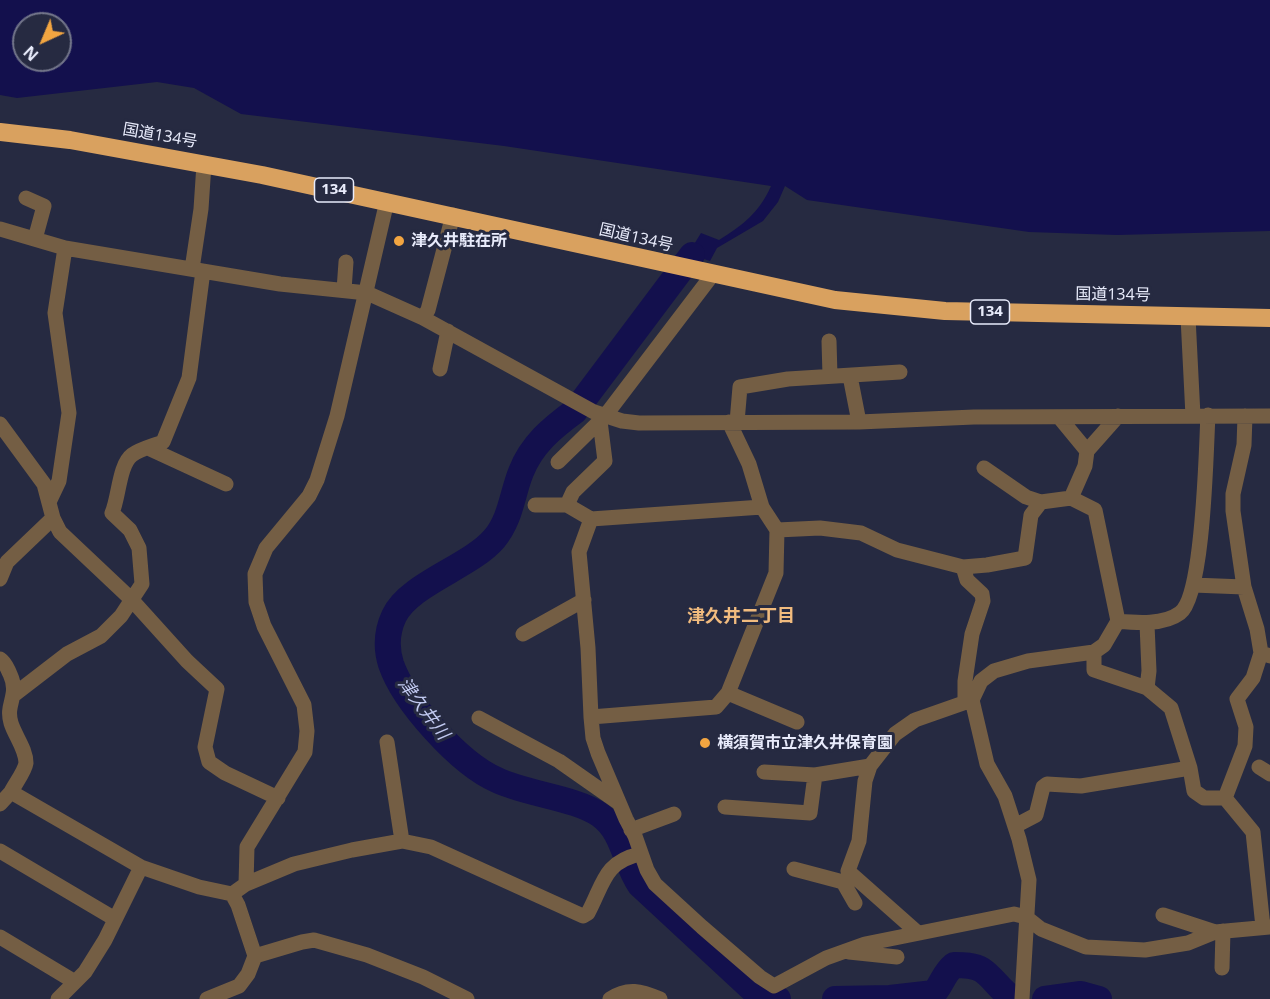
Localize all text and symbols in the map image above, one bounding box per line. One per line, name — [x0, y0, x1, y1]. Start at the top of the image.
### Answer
north arrow — [12, 12, 72, 72]
text: N — [19, 41, 43, 66]
street label: 国道134号 — [121, 120, 199, 152]
road number: 134 — [314, 178, 354, 202]
street label: 国道134号 — [597, 220, 675, 256]
place label: 津久井駐在所 — [411, 231, 507, 251]
marker: 津久井駐在所 — [392, 234, 406, 248]
street label: 国道134号 — [1075, 285, 1151, 305]
road number: 134 — [970, 300, 1010, 324]
district label: 津久井二丁目 — [687, 606, 795, 628]
water label: 津久井川 — [393, 674, 453, 744]
place label: 横須賀市立津久井保育園 — [717, 733, 893, 753]
marker: 横須賀市立津久井保育園 — [698, 736, 712, 750]

